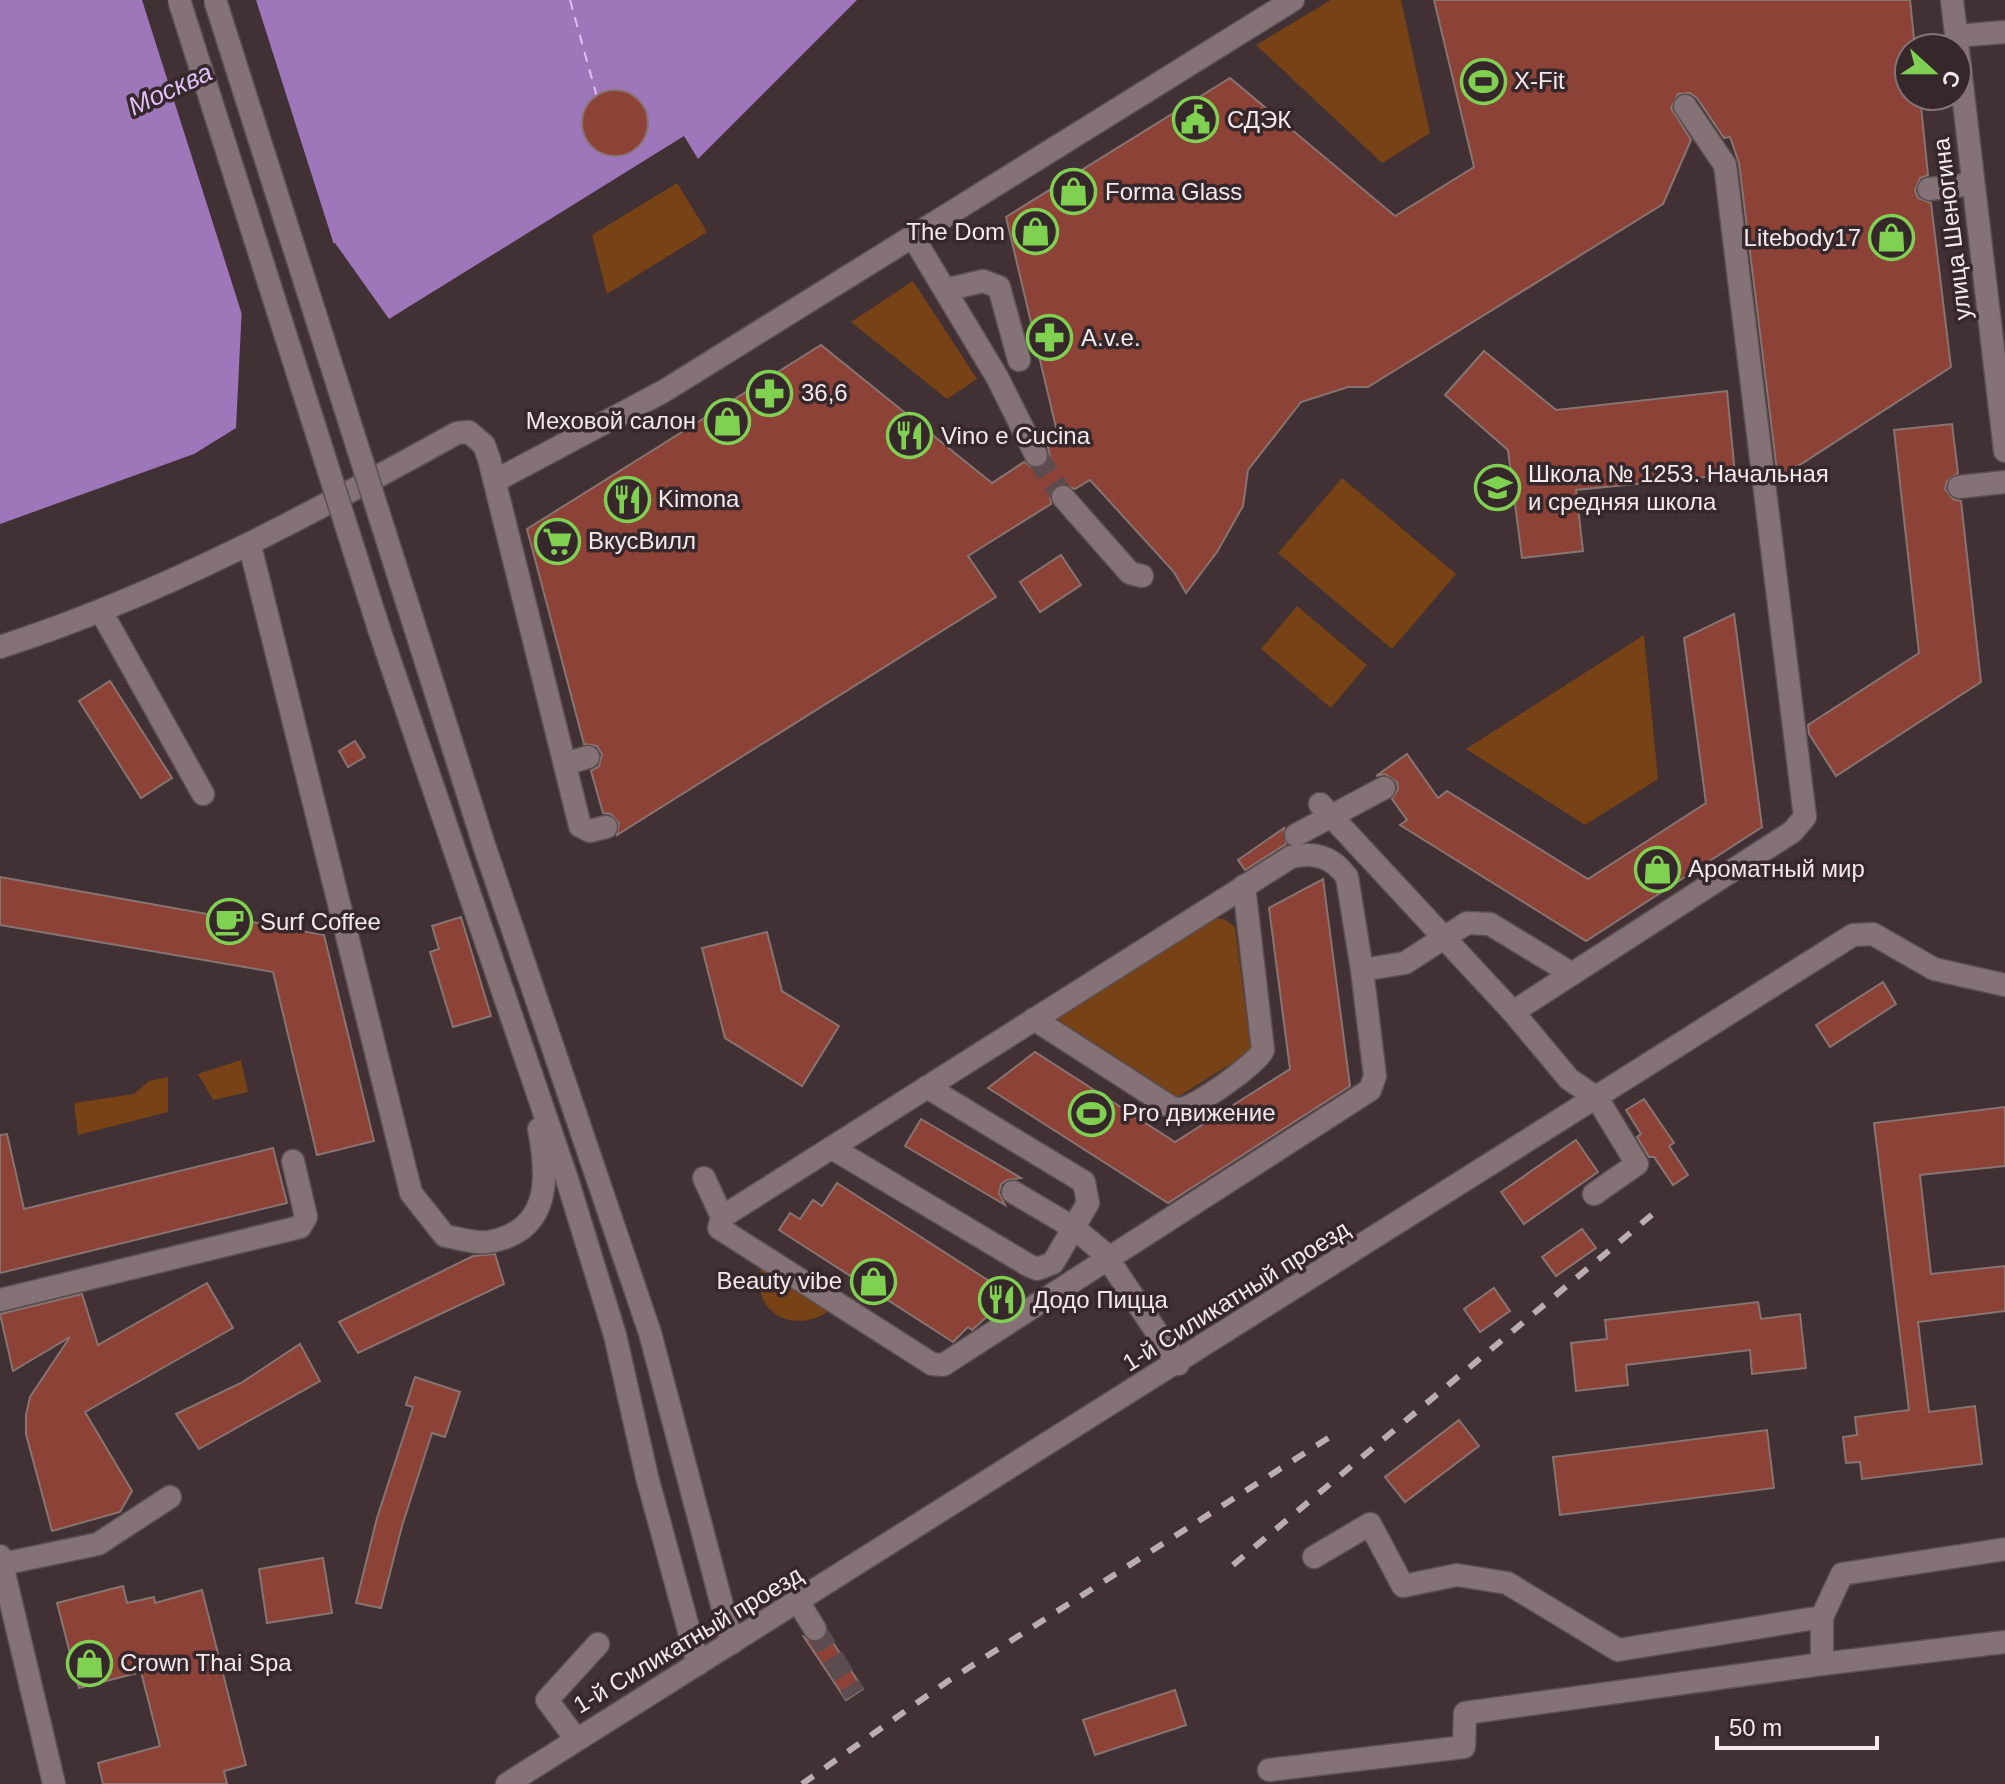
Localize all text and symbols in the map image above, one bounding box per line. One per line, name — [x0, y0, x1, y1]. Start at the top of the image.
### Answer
north arrow — [1893, 32, 1973, 112]
water label: Москва — [123, 57, 217, 121]
sports icon: X-Fit — [1459, 57, 1507, 105]
place label: X-Fit — [1514, 67, 1565, 94]
text: С — [1937, 67, 1966, 91]
public building icon: СДЭК — [1172, 96, 1220, 144]
place label: СДЭК — [1227, 106, 1291, 133]
street label: улица Шеногина — [1927, 136, 1976, 322]
shop icon: Forma Glass — [1050, 168, 1098, 216]
place label: Forma Glass — [1105, 178, 1242, 205]
shop icon: The Dom — [1012, 208, 1060, 256]
shop icon: Litebody17 — [1868, 214, 1916, 262]
place label: The Dom — [906, 218, 1005, 245]
place label: Litebody17 — [1744, 224, 1861, 251]
pharmacy icon: A.v.e. — [1026, 314, 1074, 362]
place label: A.v.e. — [1081, 324, 1141, 351]
pharmacy icon: 36,6 — [746, 369, 794, 417]
place label: 36,6 — [801, 379, 848, 406]
shop icon: Меховой салон — [703, 397, 751, 445]
place label: Меховой салон — [526, 407, 696, 434]
restaurant icon: Vino e Cucina — [886, 412, 934, 460]
place label: Vino e Cucina — [941, 422, 1091, 449]
place label: Школа № 1253. Начальная и средняя школа — [1528, 460, 1829, 515]
school or university icon: Школа № 1253. Начальная и средняя школа — [1473, 464, 1521, 512]
restaurant icon: Kimona — [603, 475, 651, 523]
place label: Kimona — [658, 485, 740, 512]
supermarket icon: ВкусВилл — [533, 517, 581, 565]
place label: ВкусВилл — [588, 527, 696, 554]
shop icon: Ароматный мир — [1633, 845, 1681, 893]
place label: Ароматный мир — [1688, 855, 1865, 882]
cafe icon: Surf Coffee — [205, 898, 253, 946]
place label: Surf Coffee — [260, 908, 381, 935]
sports icon: Pro движение — [1067, 1089, 1115, 1137]
place label: Pro движение — [1122, 1099, 1276, 1126]
street label: 1-й Силикатный проезд — [1117, 1215, 1354, 1376]
shop icon: Beauty vibe — [849, 1257, 897, 1305]
place label: Beauty vibe — [717, 1267, 842, 1294]
restaurant icon: Додо Пицца — [978, 1276, 1026, 1324]
place label: Додо Пицца — [1033, 1286, 1169, 1313]
street label: 1-й Силикатный проезд — [569, 1561, 807, 1719]
shop icon: Crown Thai Spa — [65, 1639, 113, 1687]
place label: Crown Thai Spa — [120, 1649, 292, 1676]
scale bar — [1717, 1700, 1877, 1750]
text: 50 m — [1729, 1714, 1782, 1741]

